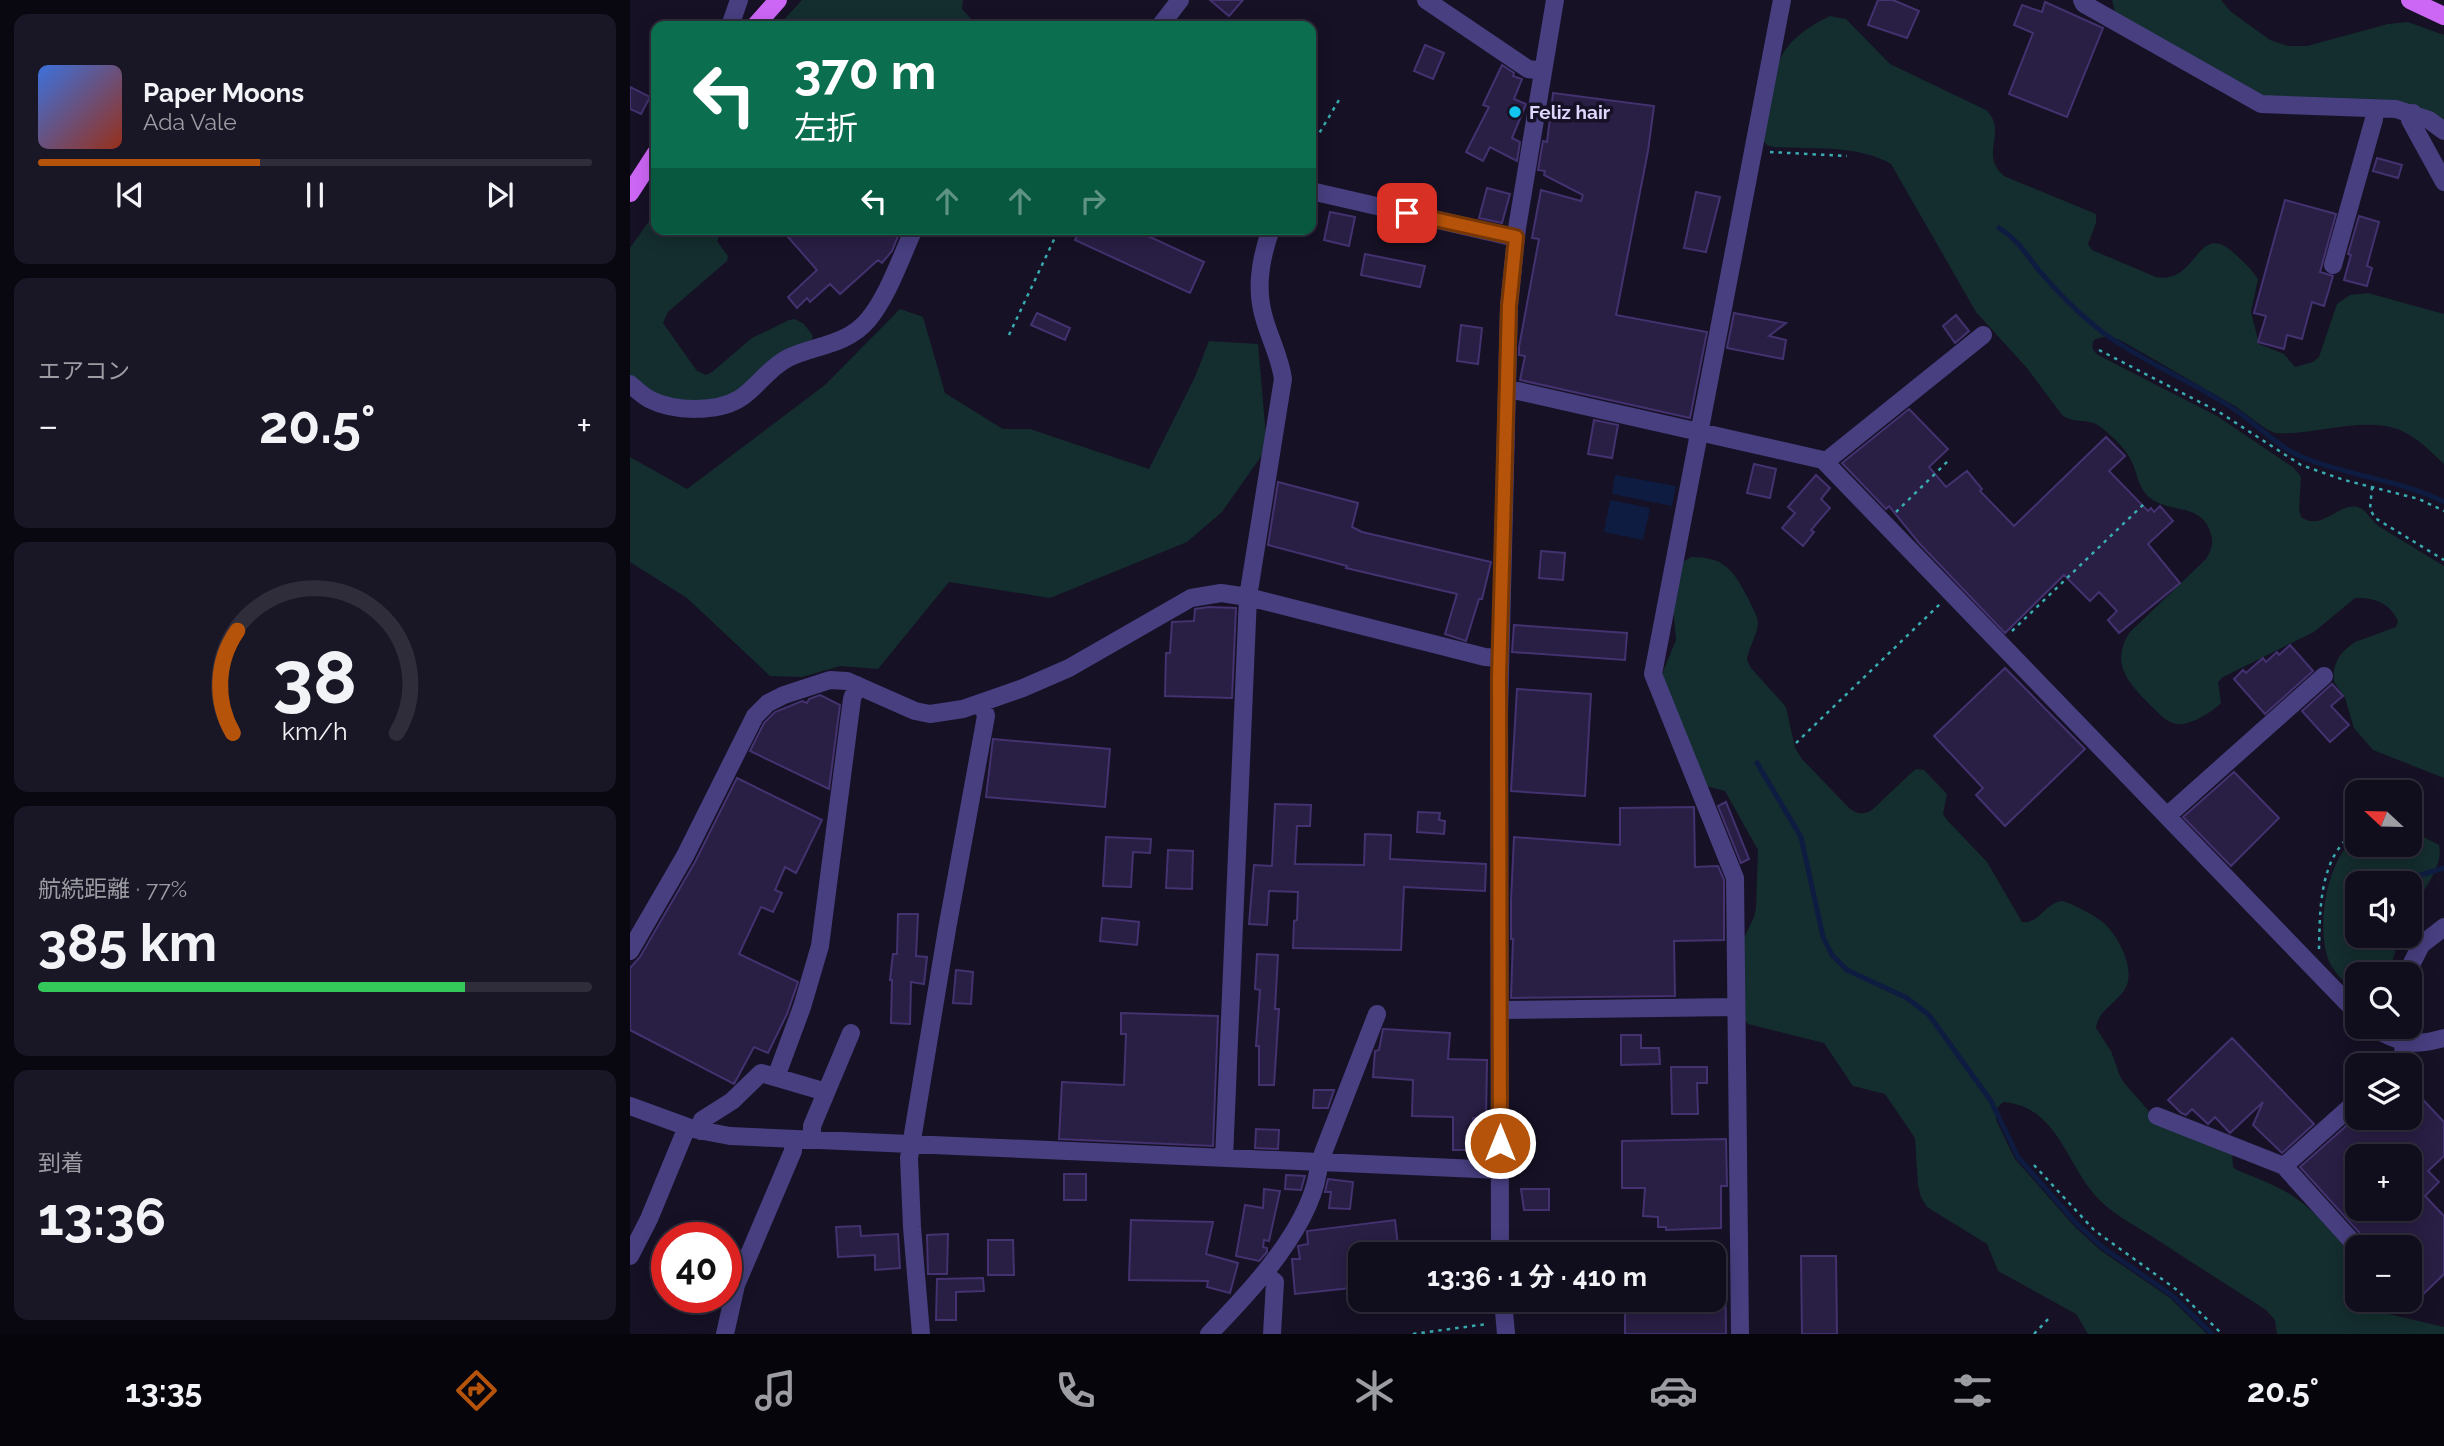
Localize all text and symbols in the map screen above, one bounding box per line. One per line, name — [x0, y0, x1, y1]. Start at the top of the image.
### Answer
text: 370 m — [794, 43, 936, 100]
icon: left — [679, 49, 770, 140]
text: Paper Moons — [143, 78, 304, 108]
place label: Feliz hair — [1529, 101, 1611, 123]
marker: Feliz hair — [1507, 104, 1523, 120]
text: Ada Vale — [143, 108, 237, 135]
text: 左折 — [794, 109, 858, 146]
icon: previous — [111, 176, 149, 214]
icon: pause — [296, 176, 334, 214]
icon: next — [481, 176, 519, 214]
icon: left — [855, 182, 893, 220]
icon: ahead — [928, 182, 966, 220]
icon: ahead — [1001, 182, 1039, 220]
icon: right — [1074, 182, 1112, 220]
pin — [1377, 183, 1437, 243]
icon: arrive — [1388, 194, 1426, 232]
text: エアコン — [38, 357, 130, 384]
text: 20.5° — [259, 394, 376, 455]
text: − — [38, 403, 58, 448]
text: + — [576, 403, 592, 448]
text: 38 — [273, 635, 357, 720]
text: km/h — [282, 716, 348, 746]
north arrow — [2345, 780, 2422, 858]
map controls — [2345, 780, 2422, 1312]
button: sound — [2345, 871, 2422, 948]
text: 航続距離 · 77% — [38, 875, 187, 902]
text: 385 km — [38, 912, 217, 973]
button: search — [2345, 962, 2422, 1039]
button: layers — [2345, 1053, 2422, 1130]
position arrow — [1463, 1106, 1537, 1180]
button: + — [2345, 1144, 2422, 1221]
text: 到着 — [38, 1149, 84, 1176]
text: 13:36 — [38, 1186, 166, 1247]
speed limit sign: 40 — [651, 1222, 742, 1313]
button: − — [2345, 1235, 2422, 1312]
text: 13:36 · 1 分 · 410 m — [1427, 1262, 1647, 1292]
icon: directions — [452, 1366, 501, 1415]
icon: music — [751, 1366, 800, 1415]
icon: phone — [1051, 1366, 1100, 1415]
icon: climate — [1350, 1366, 1399, 1415]
icon: car — [1649, 1366, 1698, 1415]
icon: filters — [1948, 1366, 1997, 1415]
text: 13:35 — [125, 1372, 202, 1409]
text: 20.5° — [2247, 1372, 2319, 1409]

